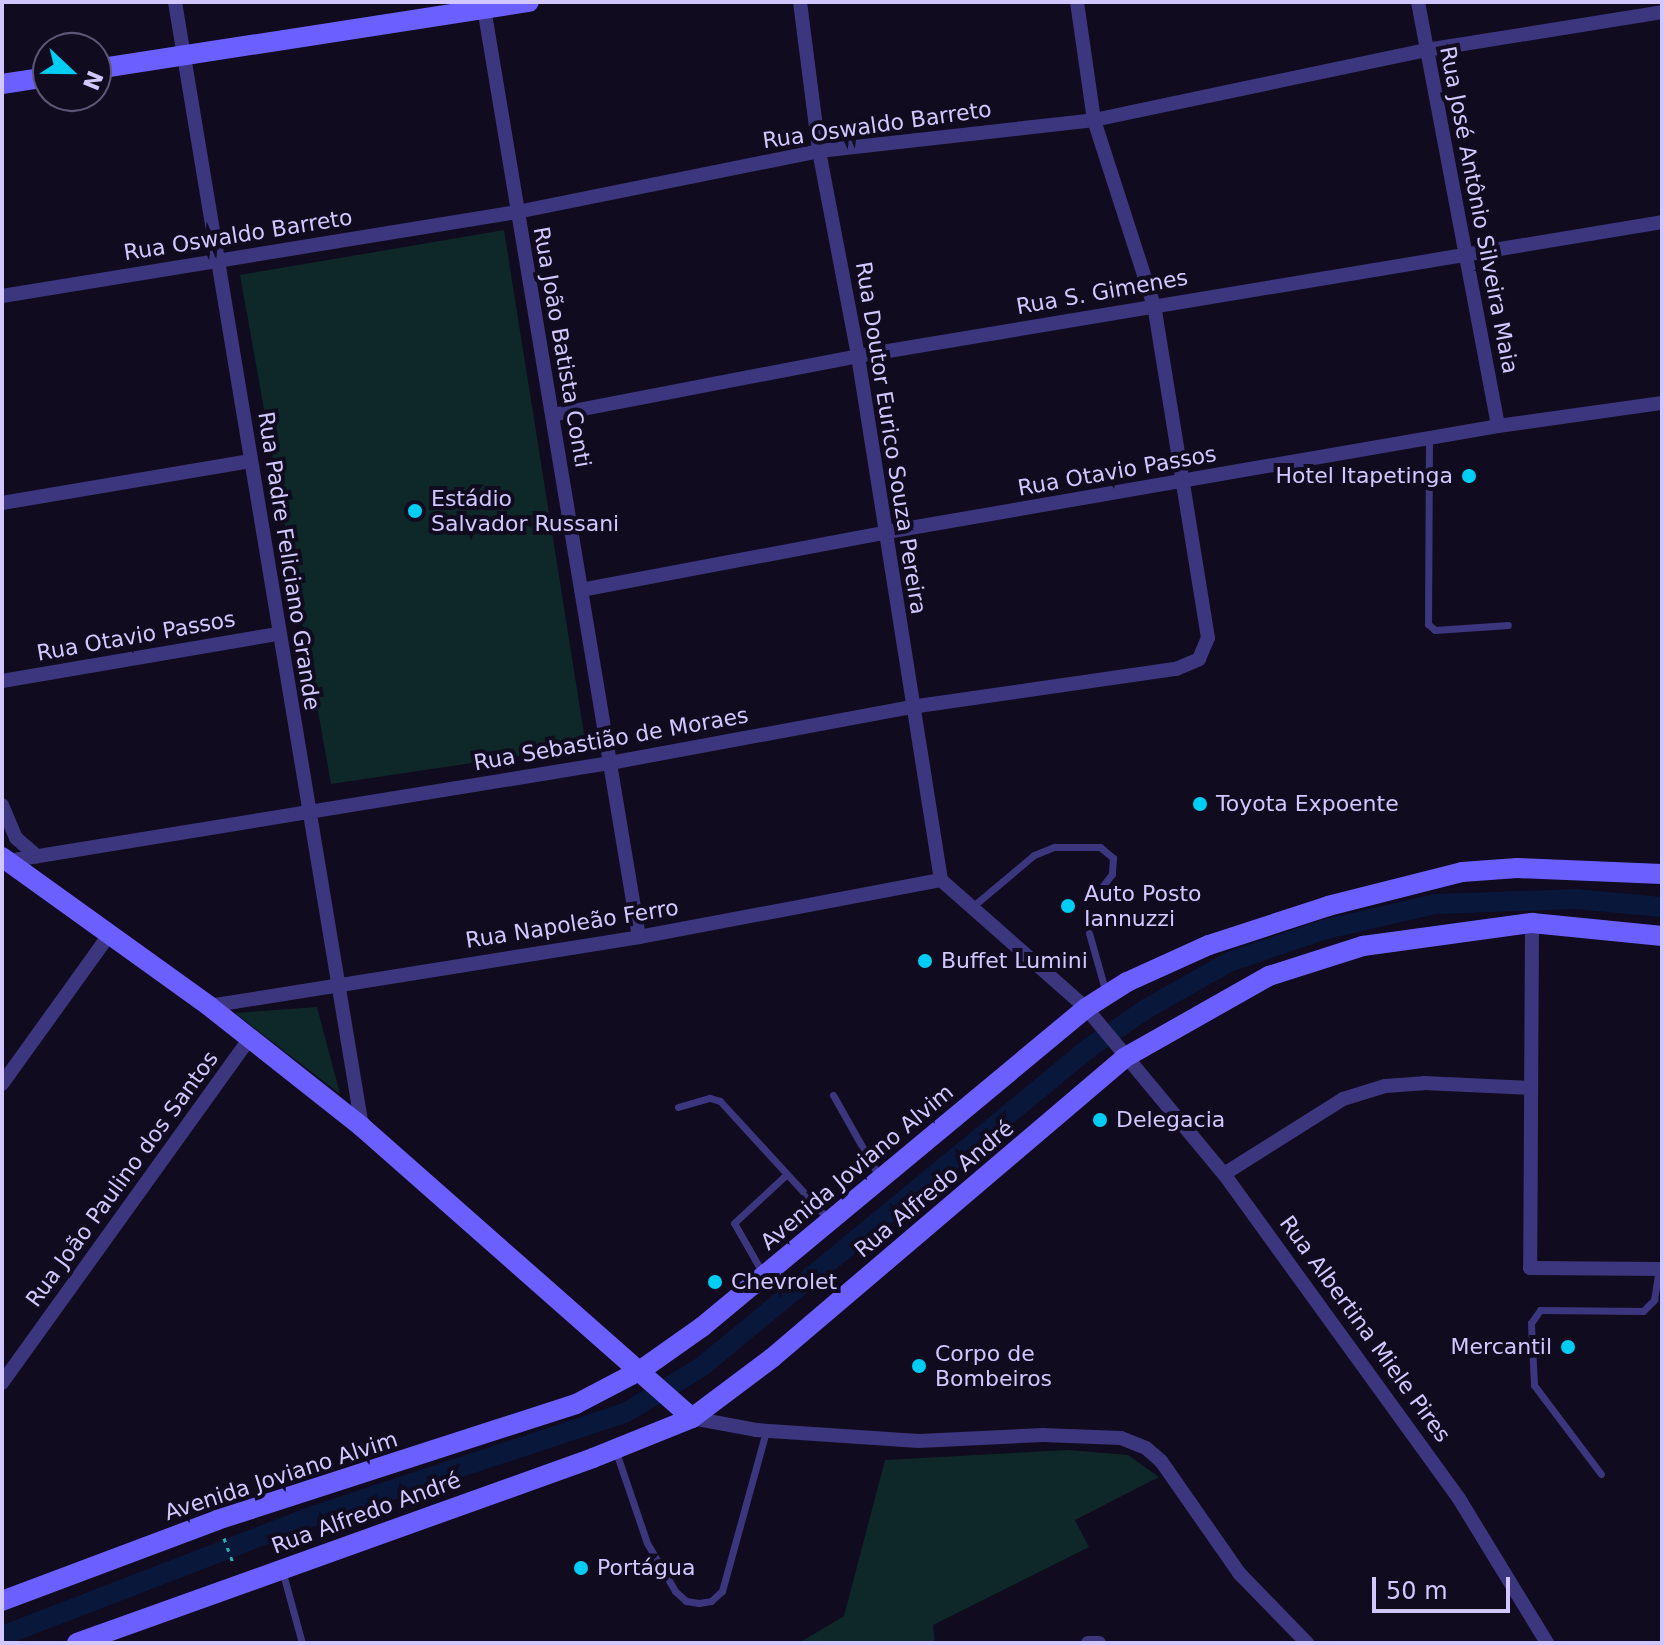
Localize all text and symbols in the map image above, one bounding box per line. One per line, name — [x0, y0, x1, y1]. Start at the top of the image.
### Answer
north arrow — [32, 32, 112, 112]
street label: Rua José Antônio Silveira Maia — [1434, 44, 1524, 376]
text: N — [78, 67, 108, 94]
street label: Rua Oswaldo Barreto — [761, 96, 993, 154]
street label: Rua Oswaldo Barreto — [122, 204, 354, 266]
street label: Rua João Batista Conti — [528, 225, 596, 469]
street label: Rua Doutor Eurico Souza Pereira — [850, 260, 932, 616]
street label: Rua S. Gimenes — [1014, 264, 1190, 320]
street label: Rua Padre Feliciano Grande — [252, 410, 326, 712]
street label: Rua Otavio Passos — [1016, 441, 1218, 501]
place label: Hotel Itapetinga — [1276, 463, 1453, 489]
marker: Hotel Itapetinga — [1460, 467, 1478, 485]
place label: Estádio Salvador Russani — [431, 485, 619, 536]
marker: Estádio Salvador Russani — [406, 502, 424, 520]
street label: Rua Otavio Passos — [35, 606, 237, 666]
street label: Rua Sebastião de Moraes — [472, 702, 750, 776]
place label: Toyota Expoente — [1216, 791, 1399, 817]
marker: Toyota Expoente — [1191, 795, 1209, 813]
place label: Auto Posto Iannuzzi — [1084, 880, 1202, 932]
street label: Rua Napoleão Ferro — [464, 894, 680, 954]
marker: Auto Posto Iannuzzi — [1059, 897, 1077, 915]
place label: Buffet Lumini — [941, 948, 1088, 974]
marker: Buffet Lumini — [916, 952, 934, 970]
street label: Rua João Paulino dos Santos — [20, 1046, 224, 1312]
street label: Avenida Joviano Alvim — [755, 1079, 959, 1255]
place label: Delegacia — [1116, 1107, 1225, 1133]
marker: Delegacia — [1091, 1111, 1109, 1129]
street label: Rua Alfredo André — [849, 1115, 1019, 1263]
street label: Rua Albertina Miele Pires — [1274, 1211, 1456, 1447]
place label: Chevrolet — [731, 1269, 837, 1295]
marker: Chevrolet — [706, 1273, 724, 1291]
place label: Mercantil — [1451, 1334, 1552, 1360]
marker: Mercantil — [1559, 1338, 1577, 1356]
place label: Corpo de Bombeiros — [935, 1340, 1052, 1392]
marker: Corpo de Bombeiros — [910, 1357, 928, 1375]
street label: Avenida Joviano Alvim — [161, 1426, 401, 1526]
street label: Rua Alfredo André — [268, 1467, 464, 1559]
place label: Portágua — [597, 1555, 695, 1581]
marker: Portágua — [572, 1559, 590, 1577]
scale bar — [1376, 1561, 1514, 1611]
text: 50 m — [1386, 1577, 1448, 1605]

